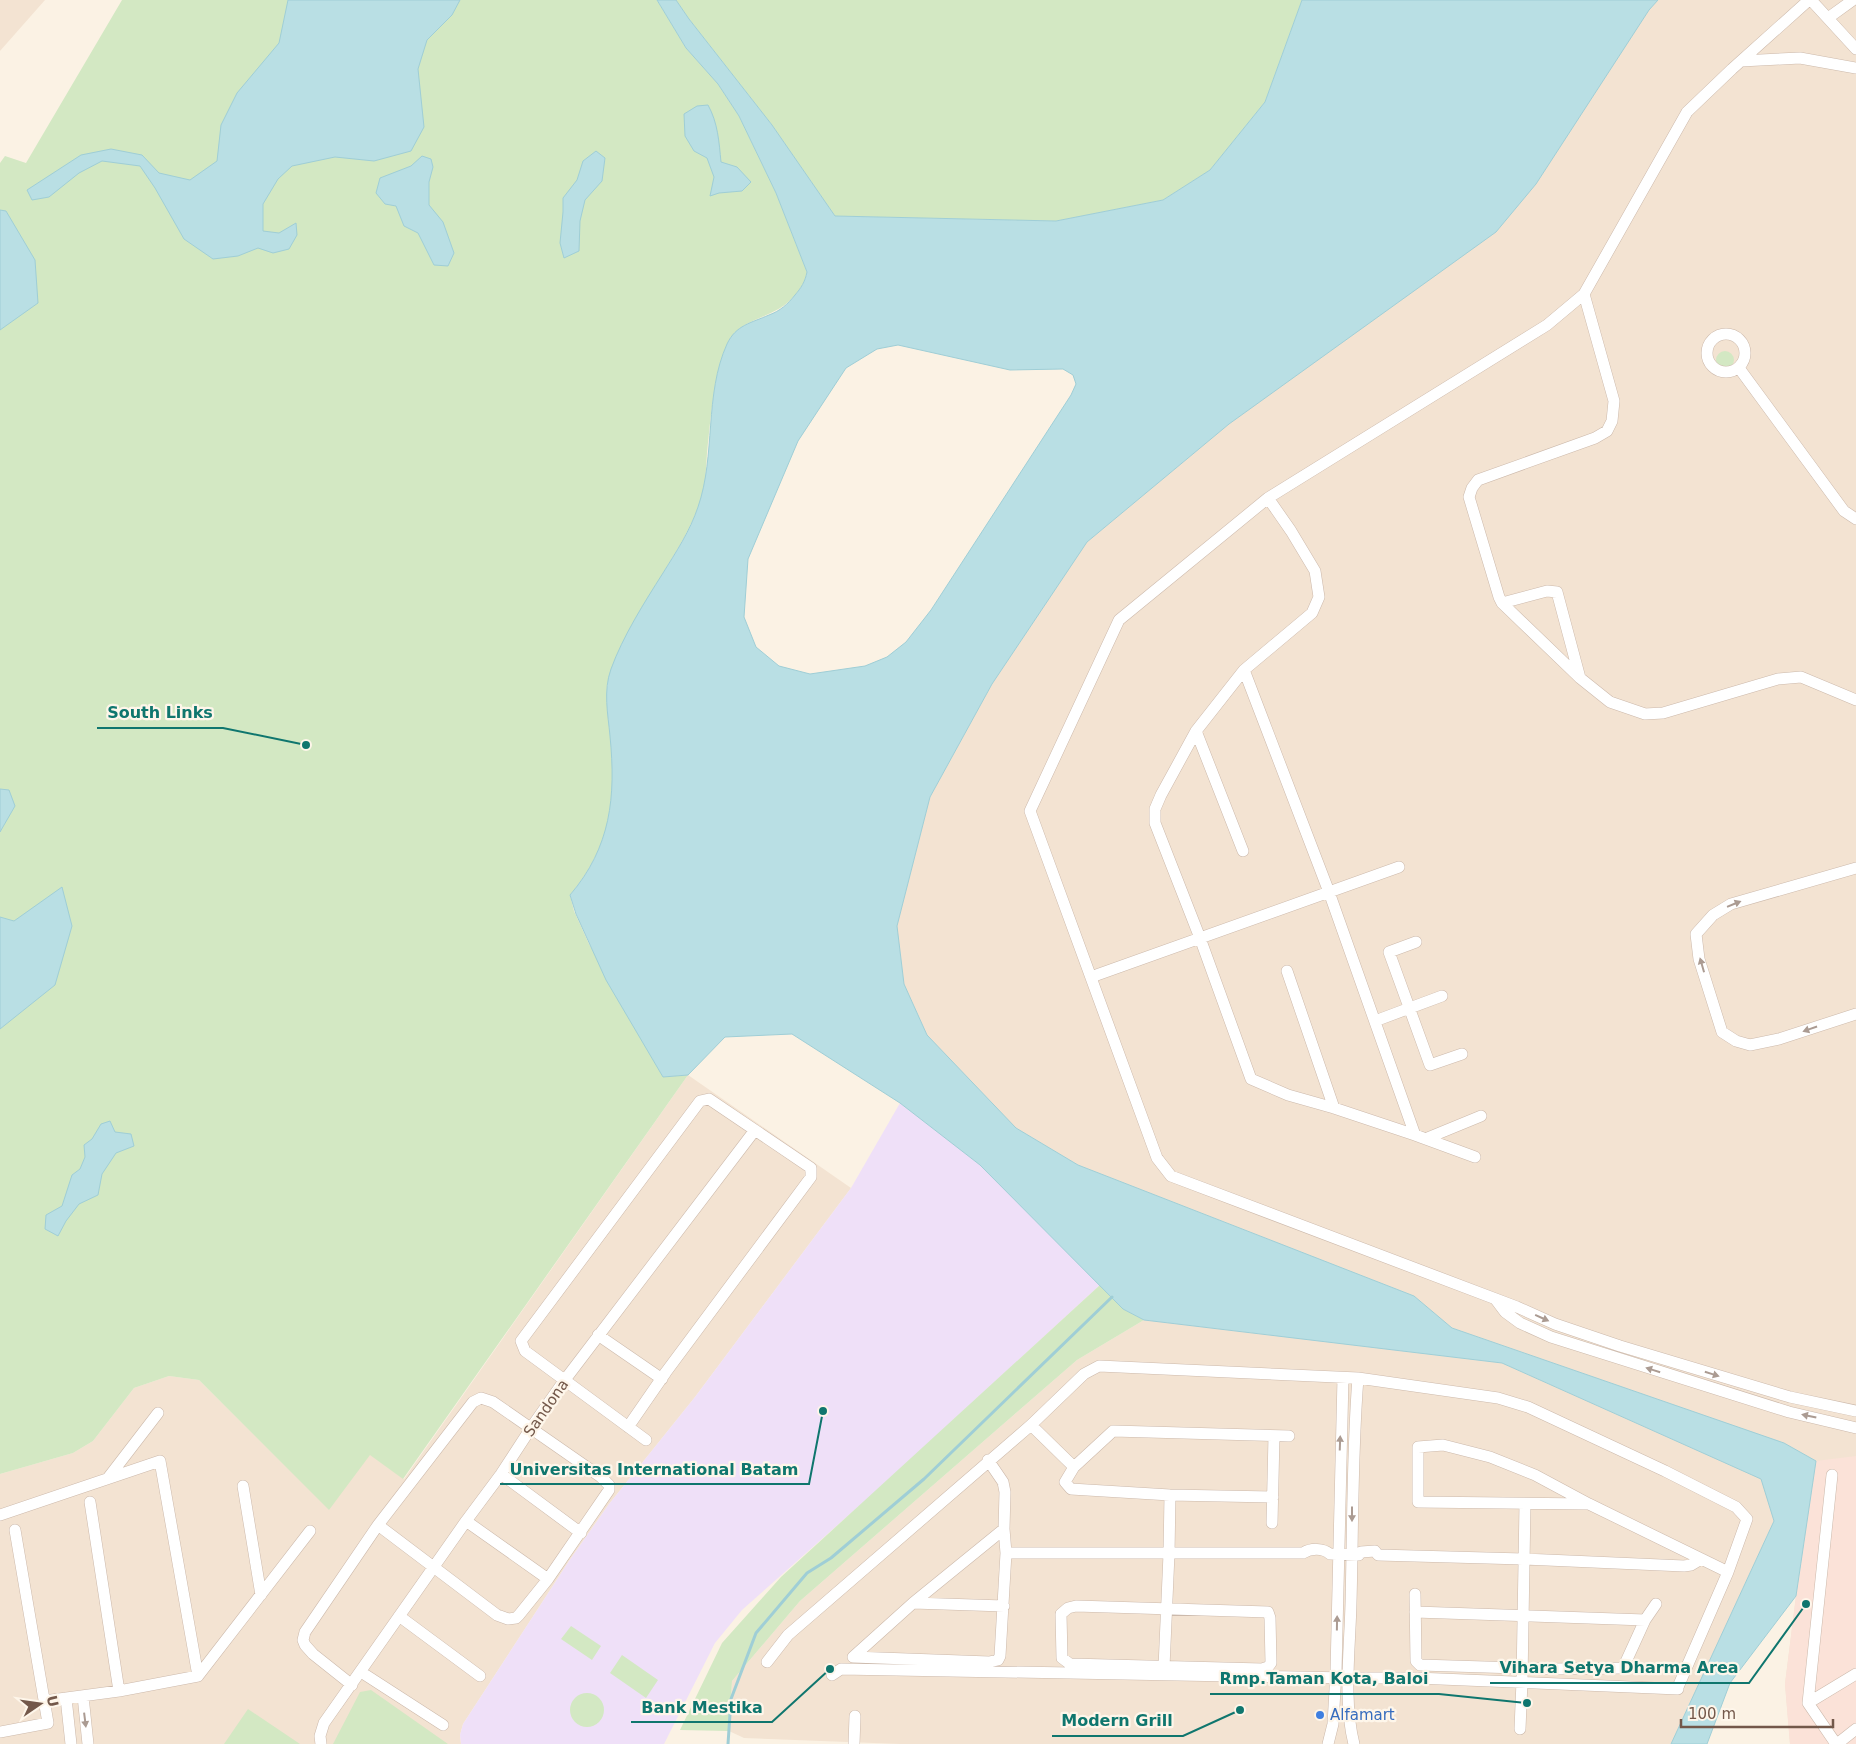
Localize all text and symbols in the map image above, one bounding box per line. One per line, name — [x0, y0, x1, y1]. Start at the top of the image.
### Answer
callout: South Links — [97, 697, 223, 728]
text: South Links — [107, 703, 213, 722]
one-way arrow — [1727, 900, 1742, 908]
one-way arrow — [1697, 958, 1705, 973]
one-way arrow — [1802, 1026, 1817, 1033]
one-way arrow — [1535, 1314, 1549, 1322]
one-way arrow — [1645, 1366, 1660, 1374]
one-way arrow — [1705, 1370, 1720, 1378]
street label: Sandona — [520, 1376, 572, 1440]
one-way arrow — [1801, 1412, 1816, 1420]
one-way arrow — [1337, 1435, 1345, 1451]
callout: Universitas International Batam — [500, 1453, 809, 1484]
text: Universitas International Batam — [510, 1460, 798, 1479]
one-way arrow — [1348, 1506, 1356, 1522]
one-way arrow — [1333, 1615, 1341, 1631]
callout: Vihara Setya Dharma Area — [1490, 1652, 1749, 1683]
text: Vihara Setya Dharma Area — [1499, 1658, 1739, 1677]
callout: Rmp.Taman Kota, Baloi — [1210, 1663, 1439, 1694]
text: Rmp.Taman Kota, Baloi — [1220, 1669, 1428, 1688]
north arrow — [15, 1679, 65, 1729]
callout: Bank Mestika — [631, 1691, 772, 1722]
text: U — [44, 1694, 62, 1708]
scale bar — [1681, 1696, 1834, 1728]
text: Bank Mestika — [641, 1698, 763, 1717]
callout: Modern Grill — [1052, 1705, 1183, 1736]
text: 100 m — [1688, 1705, 1736, 1723]
place label: Alfamart — [1330, 1706, 1395, 1724]
marker: Alfamart — [1314, 1709, 1326, 1721]
text: Modern Grill — [1061, 1711, 1173, 1730]
one-way arrow — [82, 1712, 90, 1728]

